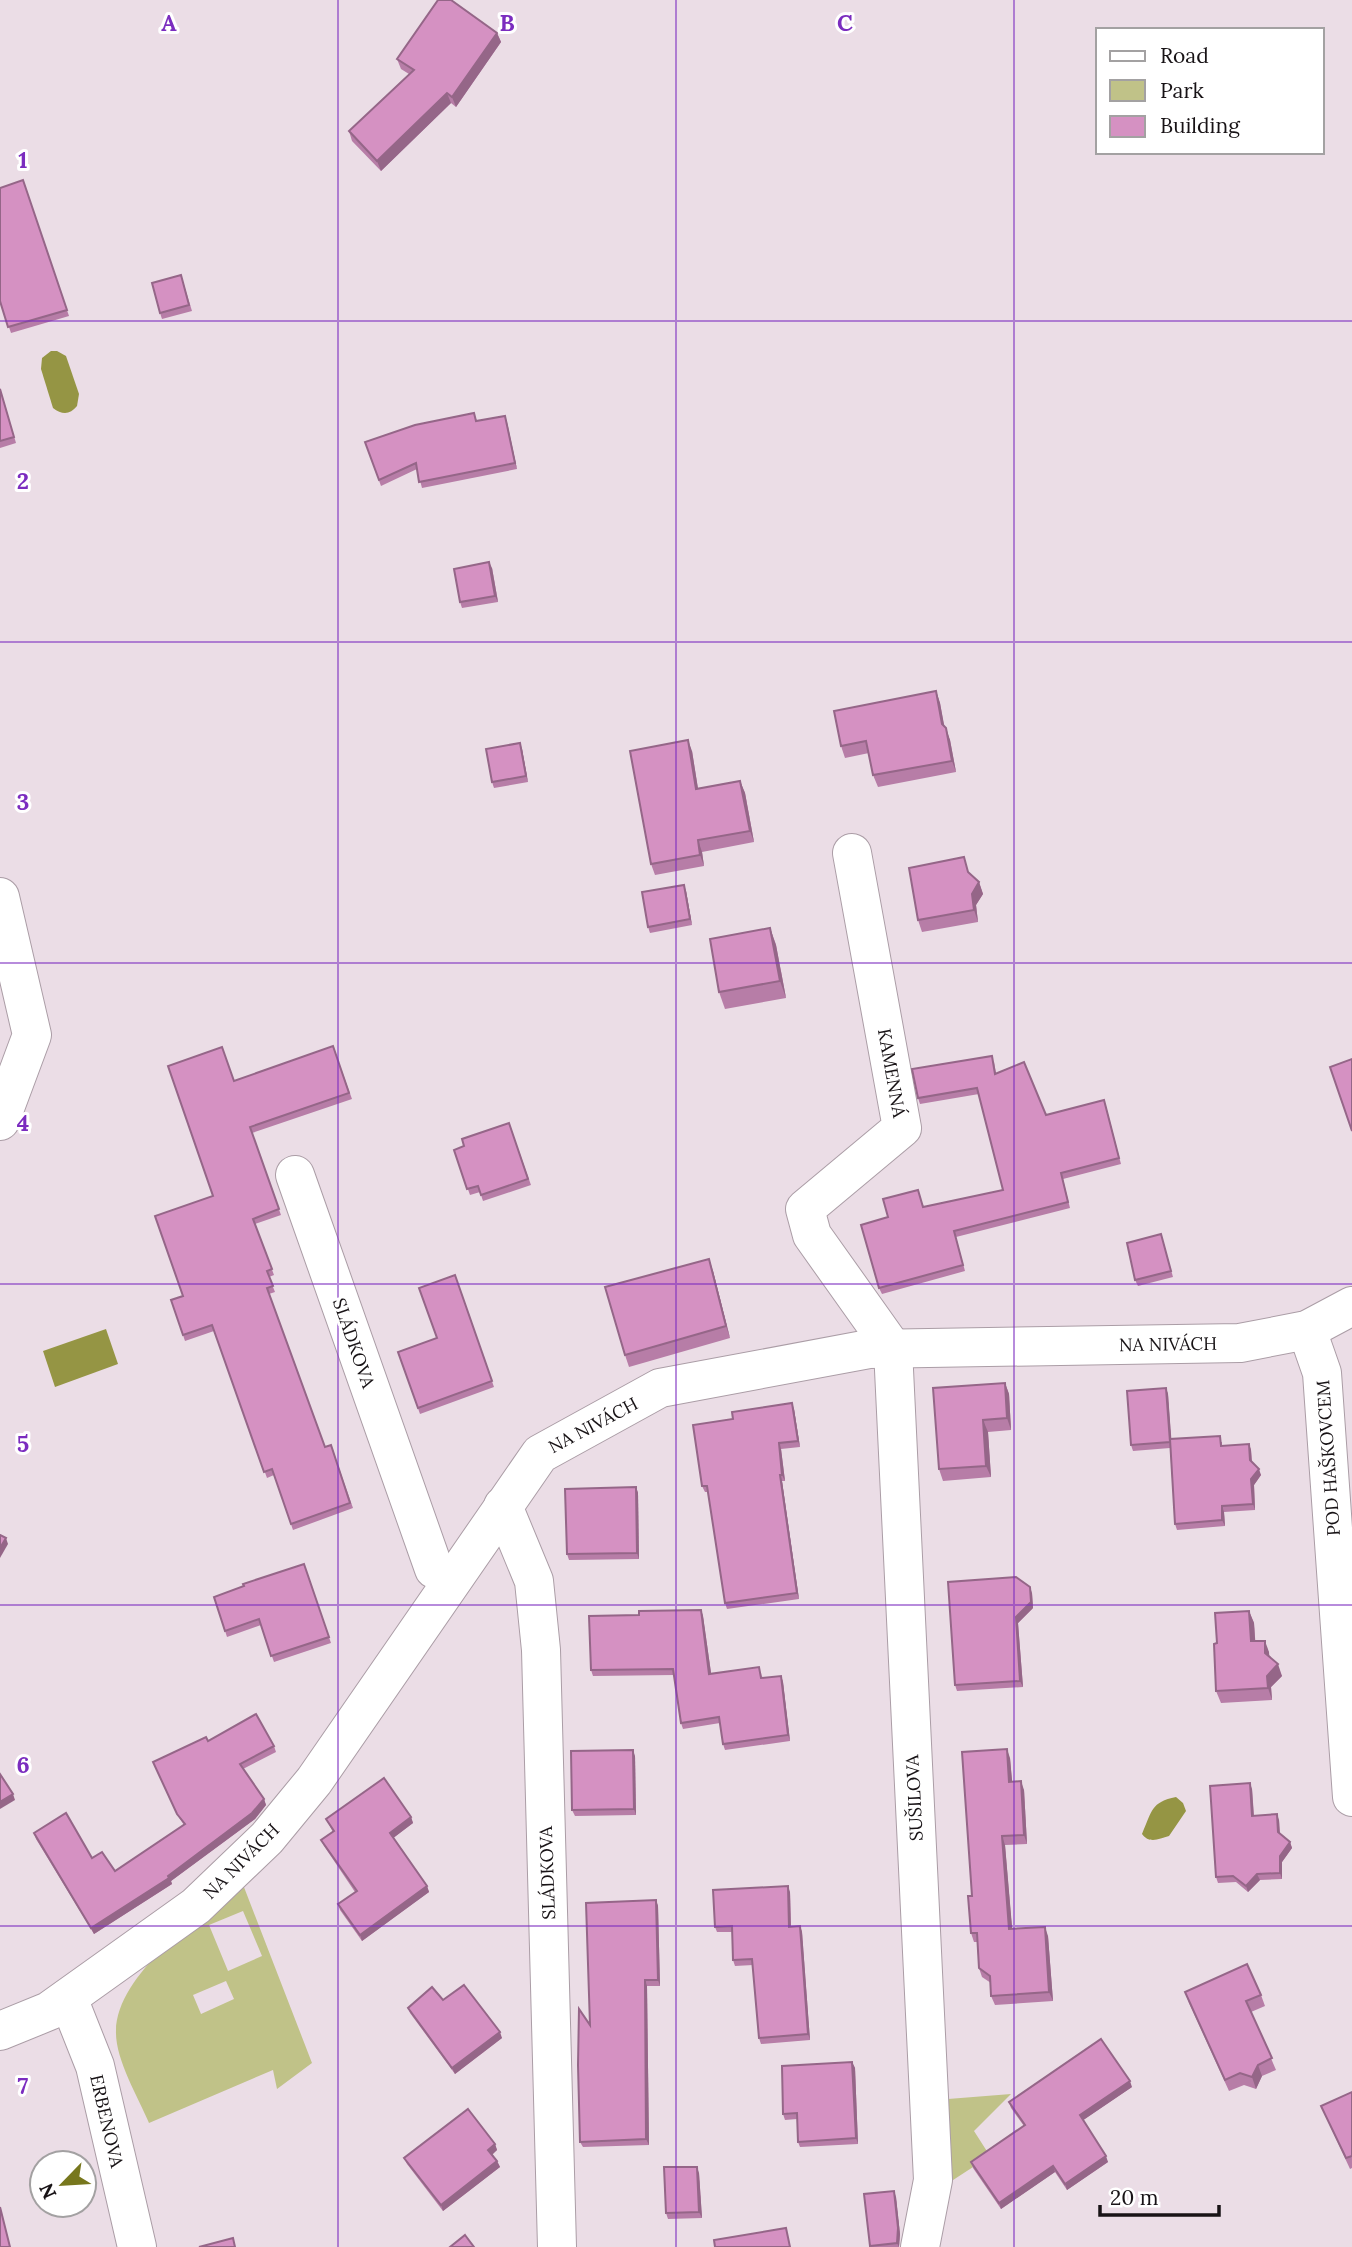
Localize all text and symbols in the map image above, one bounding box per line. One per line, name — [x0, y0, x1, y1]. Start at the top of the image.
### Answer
text: A — [161, 8, 177, 37]
text: B — [499, 8, 515, 37]
text: C — [837, 8, 853, 37]
legend — [1096, 28, 1324, 154]
text: Road — [1160, 42, 1209, 69]
text: Park — [1160, 77, 1204, 104]
text: Building — [1160, 112, 1240, 139]
text: 1 — [18, 145, 28, 174]
text: 2 — [17, 466, 29, 495]
text: 3 — [17, 787, 29, 816]
street label: KAMENNÁ — [873, 1027, 911, 1120]
text: 4 — [17, 1108, 29, 1137]
street label: SLÁDKOVA — [328, 1295, 380, 1392]
street label: NA NIVÁCH — [1119, 1332, 1217, 1356]
street label: POD HAŠKOVCEM — [1311, 1379, 1345, 1537]
street label: NA NIVÁCH — [544, 1392, 642, 1458]
text: 5 — [17, 1429, 29, 1458]
text: 6 — [16, 1750, 30, 1779]
street label: SUŠILOVA — [900, 1754, 928, 1842]
street label: NA NIVÁCH — [198, 1818, 284, 1904]
street label: SLÁDKOVA — [534, 1825, 560, 1920]
text: 7 — [18, 2071, 29, 2100]
street label: ERBENOVA — [85, 2072, 129, 2170]
north arrow — [28, 2149, 98, 2219]
scale bar — [1100, 2174, 1219, 2218]
text: N — [33, 2179, 62, 2203]
text: 20 m — [1110, 2184, 1159, 2211]

